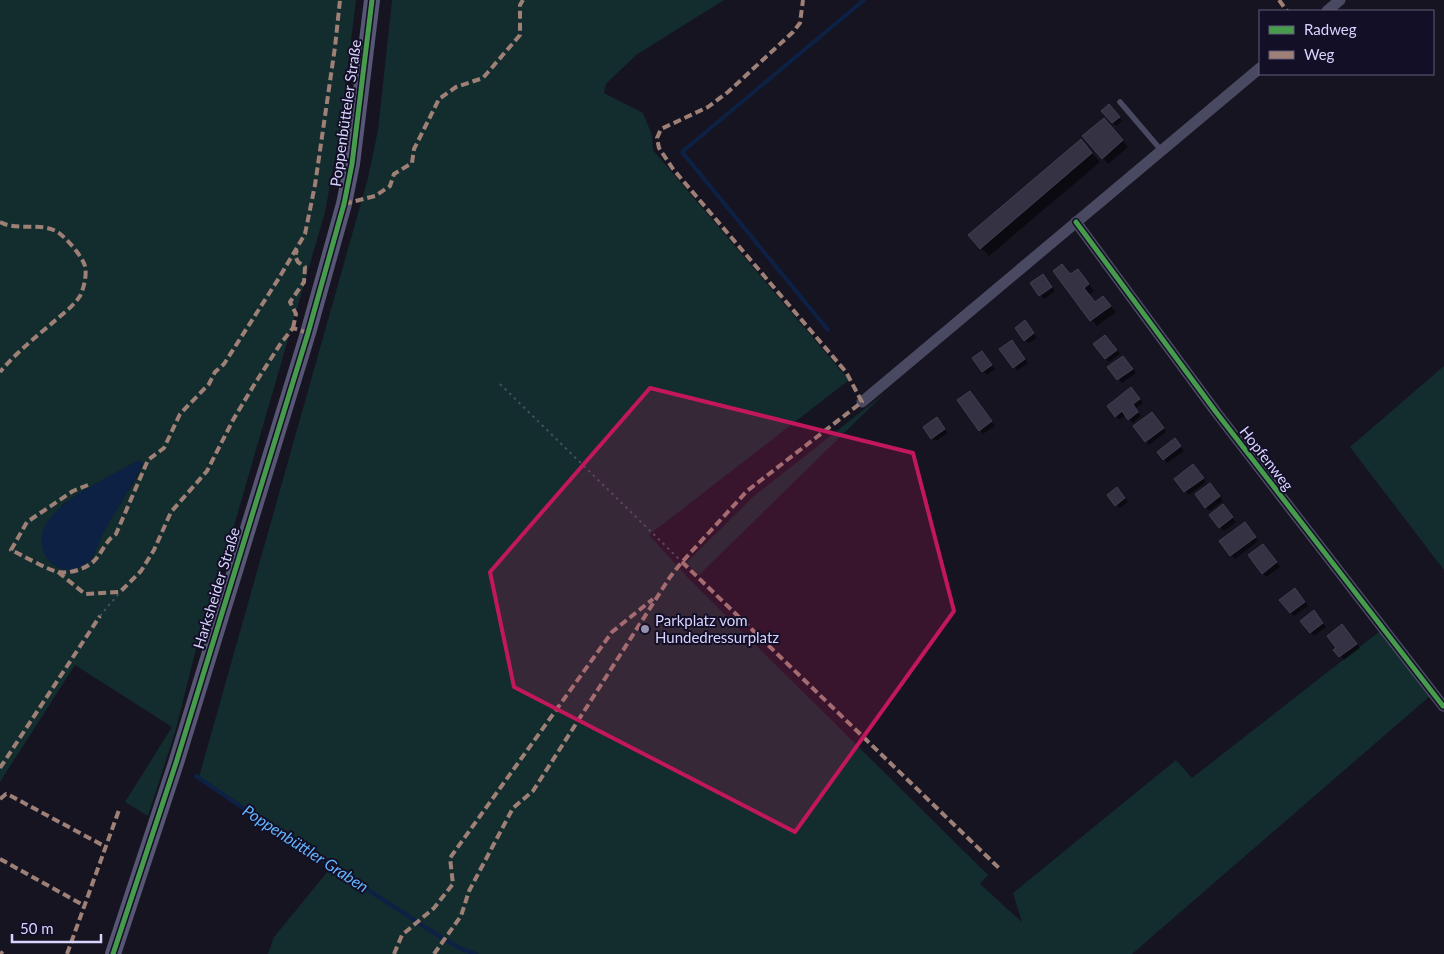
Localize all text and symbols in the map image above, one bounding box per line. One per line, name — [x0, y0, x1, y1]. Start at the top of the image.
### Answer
legend — [1259, 10, 1434, 75]
text: Radweg — [1304, 20, 1357, 38]
street label: Poppenbütteler Straße — [326, 38, 364, 188]
text: Weg — [1304, 45, 1335, 63]
street label: Hopfenweg — [1236, 422, 1298, 494]
street label: Harksheider Straße — [189, 525, 243, 651]
place label: Parkplatz vom Hundedressurplatz — [655, 611, 779, 646]
marker: Parkplatz vom Hundedressurplatz — [639, 623, 651, 635]
water label: Poppenbüttler Graben — [240, 800, 372, 896]
scale bar — [12, 912, 101, 944]
text: 50 m — [20, 919, 54, 937]

